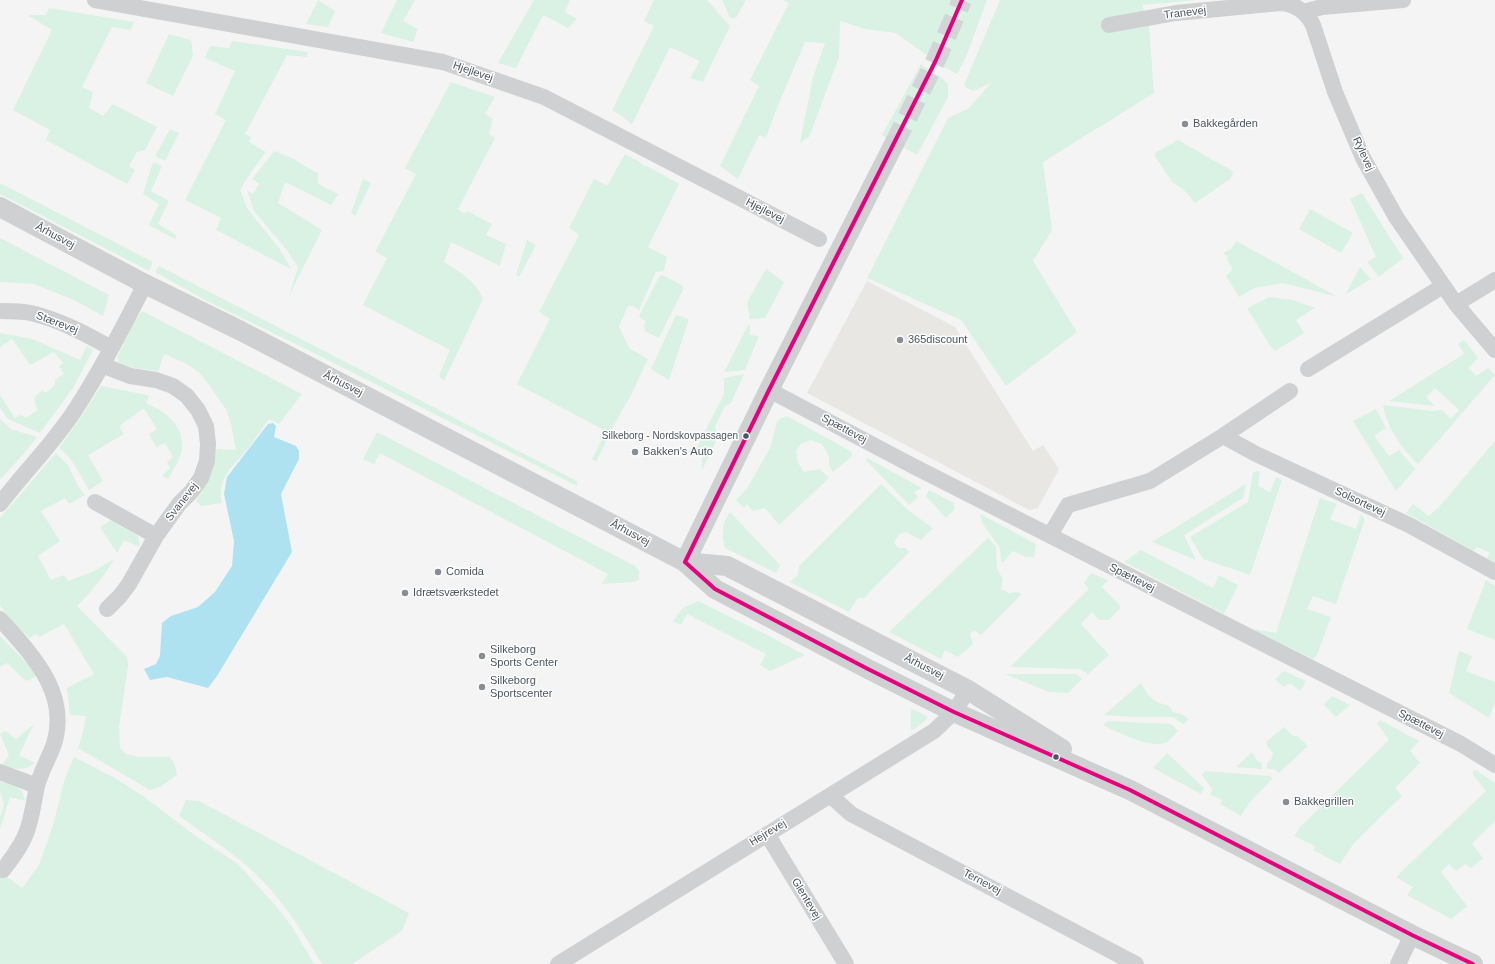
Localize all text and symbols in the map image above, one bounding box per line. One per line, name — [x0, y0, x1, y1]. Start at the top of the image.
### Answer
street label: Tranevej — [1163, 4, 1207, 22]
street label: Hjejlevej — [451, 59, 495, 85]
place label: Bakkegården — [1193, 117, 1258, 131]
marker: Bakkegården — [1180, 119, 1190, 129]
street label: Rylevej — [1349, 135, 1377, 173]
street label: Hjejlevej — [743, 196, 787, 226]
street label: Århusvej — [33, 220, 77, 252]
street label: Stærevej — [34, 309, 80, 337]
place label: 365discount — [908, 333, 967, 347]
marker: 365discount — [895, 335, 905, 345]
street label: Århusvej — [321, 368, 365, 400]
street label: Spættevej — [819, 412, 869, 446]
place label: Silkeborg - Nordskovpassagen — [602, 430, 738, 442]
marker: Silkeborg - Nordskovpassagen — [741, 431, 751, 441]
place label: Bakken's Auto — [643, 445, 713, 459]
marker: Bakken's Auto — [630, 447, 640, 457]
street label: Svanevej — [163, 480, 201, 524]
street label: Solsortevej — [1333, 485, 1387, 519]
street label: Århusvej — [608, 517, 652, 549]
street label: Spættevej — [1107, 561, 1157, 595]
place label: Comida — [446, 565, 484, 579]
marker: Comida — [433, 567, 443, 577]
place label: Idrætsværkstedet — [413, 586, 499, 600]
marker: Idrætsværkstedet — [400, 588, 410, 598]
place label: Silkeborg Sports Center — [490, 643, 558, 669]
marker: Silkeborg Sports Center — [477, 651, 487, 661]
street label: Århusvej — [902, 651, 946, 683]
place label: Silkeborg Sportscenter — [490, 674, 552, 700]
marker: Silkeborg Sportscenter — [477, 682, 487, 692]
street label: Spættevej — [1396, 707, 1446, 741]
unlabelled marker — [1051, 752, 1061, 762]
place label: Bakkegrillen — [1294, 795, 1354, 809]
marker: Bakkegrillen — [1281, 797, 1291, 807]
street label: Hejrevej — [747, 817, 789, 849]
street label: Ternevej — [961, 866, 1003, 898]
street label: Glentevej — [788, 876, 824, 922]

